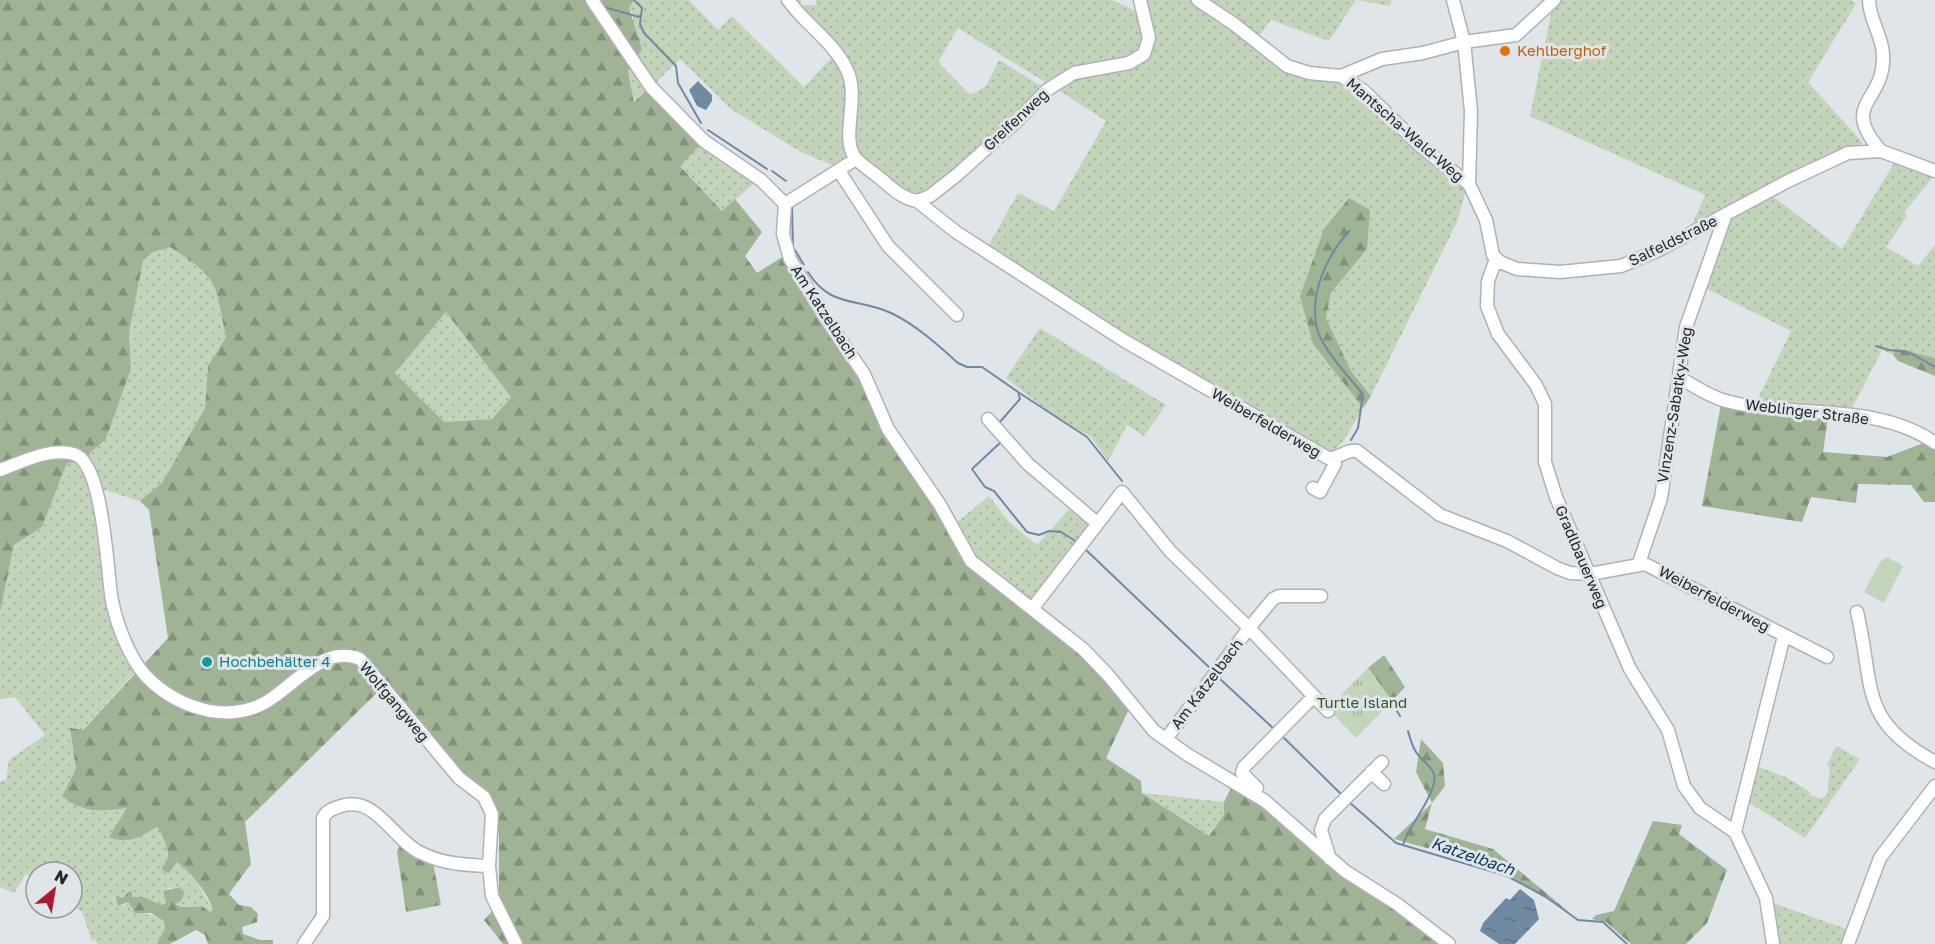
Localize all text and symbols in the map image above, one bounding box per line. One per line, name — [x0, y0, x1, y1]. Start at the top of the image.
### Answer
place label: Kehlberghof — [1517, 41, 1607, 59]
marker: Kehlberghof — [1498, 44, 1512, 58]
street label: Mantscha-Wald-Weg — [1343, 73, 1468, 185]
street label: Greifenweg — [979, 85, 1051, 154]
street label: Salfeldstraße — [1625, 211, 1720, 269]
street label: Am Katzelbach — [788, 261, 862, 362]
street label: Vinzenz-Sabatky-Weg — [1653, 326, 1695, 484]
street label: Weiberfelderweg — [1209, 384, 1324, 461]
street label: Weblinger Straße — [1744, 395, 1870, 428]
street label: Gradlbauerweg — [1552, 502, 1612, 611]
street label: Weiberfelderweg — [1656, 561, 1773, 635]
street label: Am Katzelbach — [1166, 635, 1246, 732]
place label: Hochbehälter 4 — [219, 652, 330, 670]
marker: Hochbehälter 4 — [200, 655, 214, 669]
street label: Wolfgangweg — [356, 658, 433, 745]
park label: Turtle Island — [1317, 693, 1407, 711]
water label: Katzelbach — [1429, 832, 1518, 880]
north arrow — [24, 860, 84, 920]
text: N — [51, 865, 72, 889]

